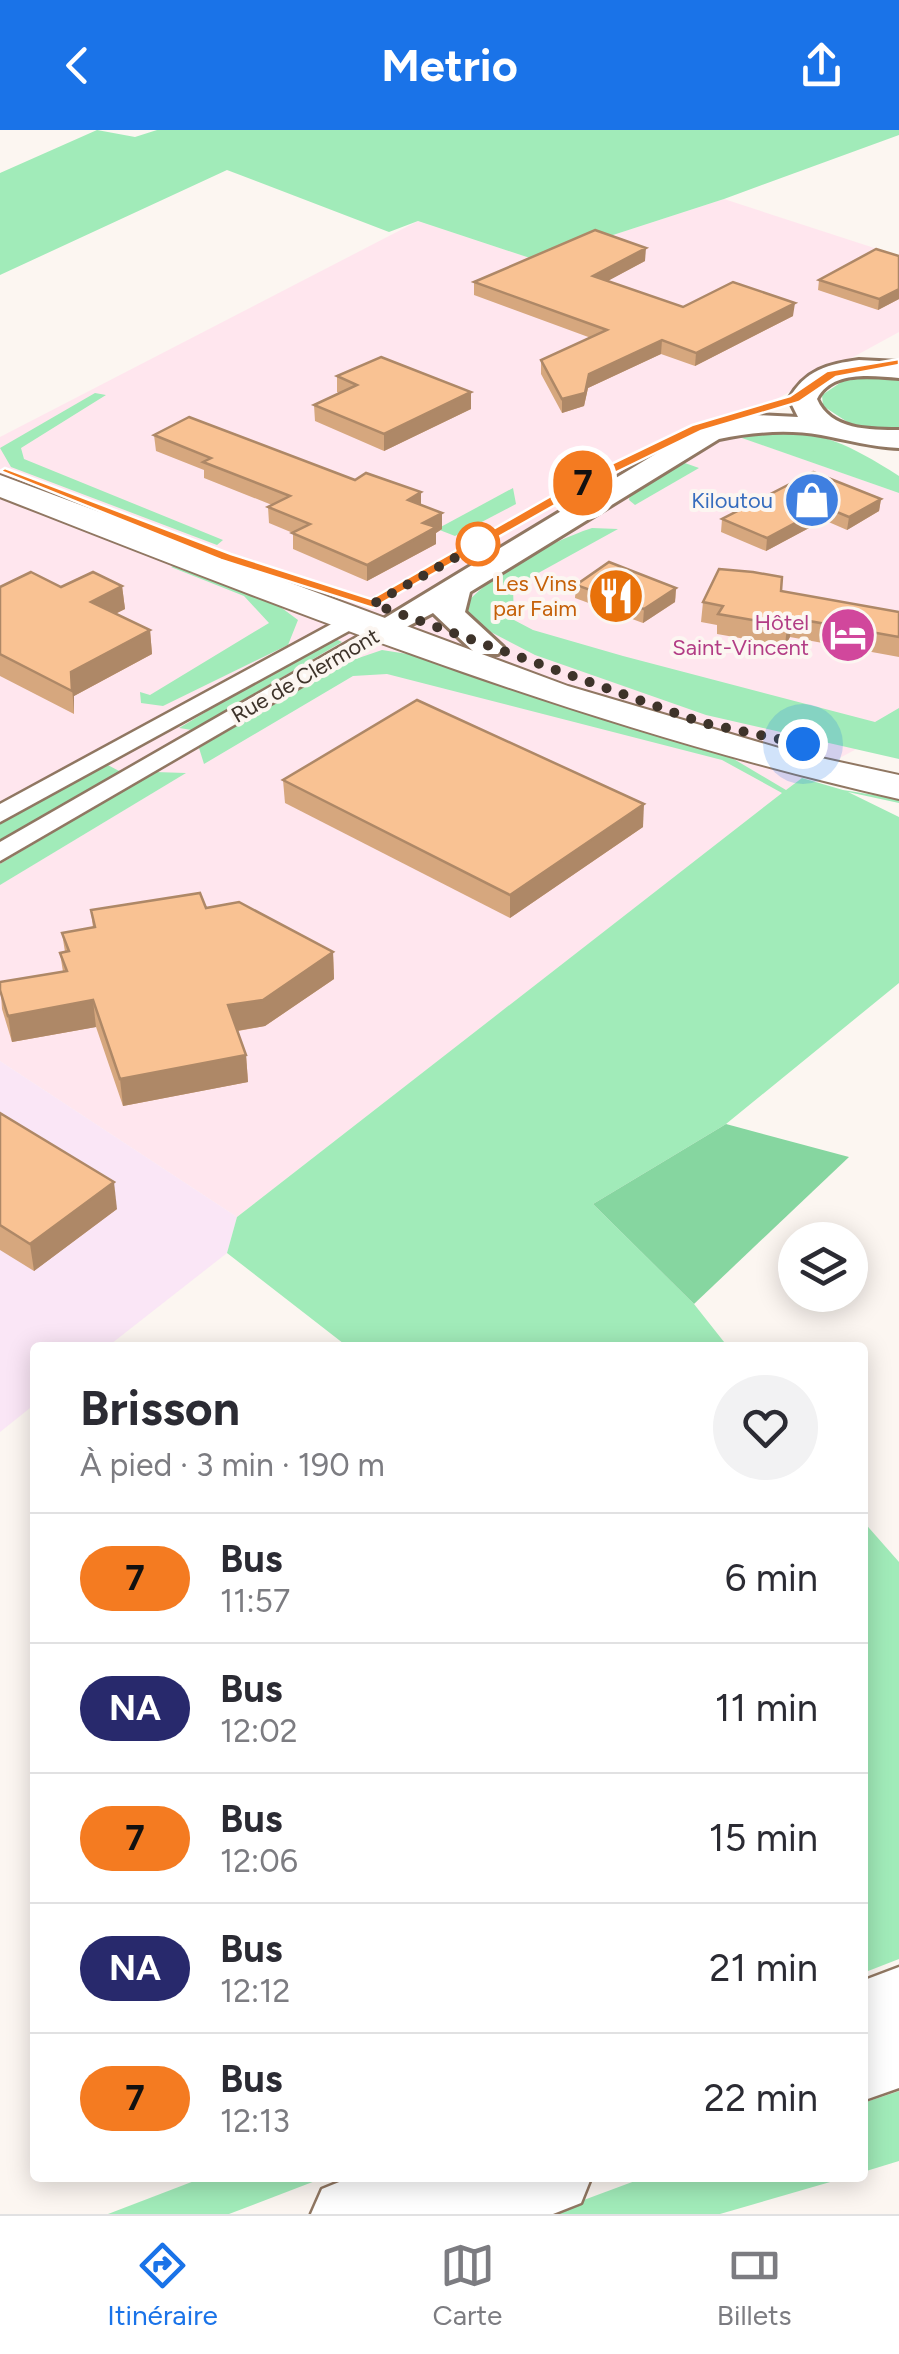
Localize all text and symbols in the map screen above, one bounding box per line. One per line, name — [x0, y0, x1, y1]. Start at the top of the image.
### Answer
icon: back — [50, 38, 105, 93]
text: Metrio — [381, 38, 518, 92]
icon: share — [794, 38, 849, 93]
line badge: 7 — [550, 450, 616, 516]
text: 7 — [573, 462, 593, 504]
shop icon: Kiloutou — [782, 470, 842, 530]
place label: Kiloutou — [691, 487, 773, 514]
unlabelled marker — [457, 523, 499, 565]
restaurant icon: Les Vins par Faim — [586, 566, 646, 626]
place label: Les Vins par Faim — [493, 570, 577, 622]
hotel icon: Hôtel Saint-Vincent — [818, 605, 878, 665]
place label: Hôtel Saint-Vincent — [672, 609, 809, 661]
street label: Rue de Clermont — [227, 622, 384, 729]
your location — [778, 719, 828, 769]
map controls — [778, 1222, 868, 1312]
button: layers — [778, 1222, 868, 1312]
button: heart — [713, 1375, 818, 1480]
text: Brisson — [80, 1379, 240, 1437]
text: À pied · 3 min · 190 m — [80, 1446, 385, 1484]
text: Bus — [220, 1536, 283, 1582]
text: 6 min — [725, 1555, 818, 1601]
text: 7 — [125, 1557, 145, 1599]
text: 11:57 — [220, 1582, 290, 1620]
text: Bus — [220, 1666, 283, 1712]
text: 11 min — [715, 1685, 818, 1731]
text: NA — [109, 1687, 161, 1729]
text: 12:02 — [220, 1712, 298, 1750]
text: Bus — [220, 1796, 283, 1842]
text: 15 min — [709, 1815, 818, 1861]
text: 7 — [125, 1817, 145, 1859]
text: 12:06 — [220, 1842, 298, 1880]
text: Bus — [220, 1926, 283, 1972]
text: 21 min — [709, 1945, 818, 1991]
text: NA — [109, 1947, 161, 1989]
text: 12:12 — [220, 1972, 290, 2010]
text: Bus — [220, 2056, 283, 2102]
text: 22 min — [704, 2075, 818, 2121]
text: 7 — [125, 2077, 145, 2119]
text: 12:13 — [220, 2102, 290, 2140]
tab: Itinéraire — [107, 2238, 218, 2332]
tab: Carte — [433, 2238, 502, 2332]
tab: Billets — [717, 2238, 792, 2332]

